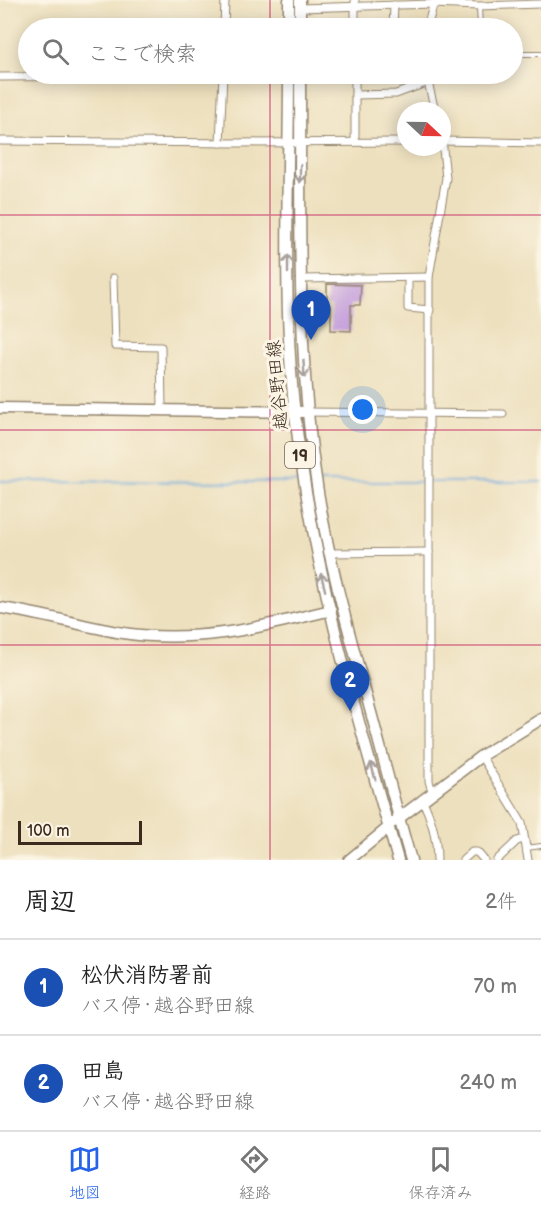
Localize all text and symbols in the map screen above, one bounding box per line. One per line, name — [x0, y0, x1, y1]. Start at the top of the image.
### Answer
search box — [18, 18, 523, 84]
icon: search — [39, 35, 72, 68]
text: ここで検索 — [87, 41, 197, 68]
north arrow — [397, 102, 451, 156]
one-way arrow — [294, 163, 306, 183]
one-way arrow — [282, 254, 294, 274]
pin: 1 — [292, 290, 330, 340]
street label: 越谷野田線 — [263, 339, 292, 431]
one-way arrow — [299, 358, 310, 378]
your location — [348, 395, 377, 424]
road number: 19 — [285, 442, 315, 468]
one-way arrow — [317, 573, 329, 592]
pin: 2 — [330, 662, 370, 711]
one-way arrow — [367, 761, 378, 780]
scale bar — [18, 818, 142, 846]
text: 100 m — [27, 822, 70, 841]
text: 周辺 — [24, 887, 76, 918]
text: 2件 — [485, 890, 517, 914]
text: 松伏消防署前 — [81, 962, 213, 989]
text: 1 — [39, 975, 48, 999]
text: 70 m — [473, 975, 517, 999]
text: バス停 · 越谷野田線 — [81, 994, 254, 1018]
text: 田島 — [81, 1058, 125, 1085]
text: 2 — [38, 1071, 49, 1095]
text: 240 m — [460, 1071, 517, 1095]
text: バス停 · 越谷野田線 — [81, 1090, 254, 1114]
tab: 地図 — [68, 1143, 101, 1203]
tab: 経路 — [238, 1143, 271, 1203]
tab: 保存済み — [408, 1143, 472, 1203]

